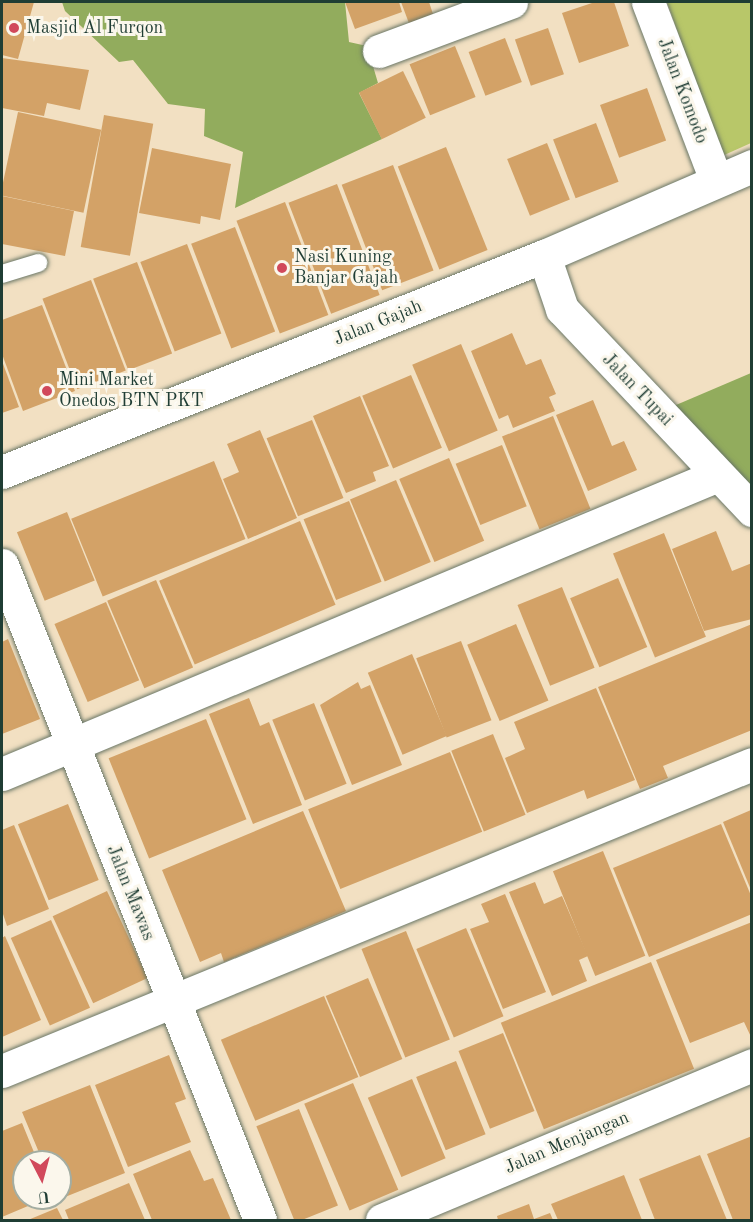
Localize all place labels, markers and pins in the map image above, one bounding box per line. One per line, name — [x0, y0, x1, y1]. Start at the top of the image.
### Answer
place label: Masjid Al Furqon — [26, 17, 163, 39]
marker: Masjid Al Furqon — [7, 21, 21, 35]
place label: Nasi Kuning Banjar Gajah — [294, 247, 398, 290]
marker: Nasi Kuning Banjar Gajah — [275, 261, 289, 275]
place label: Mini Market Onedos BTN PKT — [59, 370, 204, 412]
marker: Mini Market Onedos BTN PKT — [40, 384, 54, 398]

